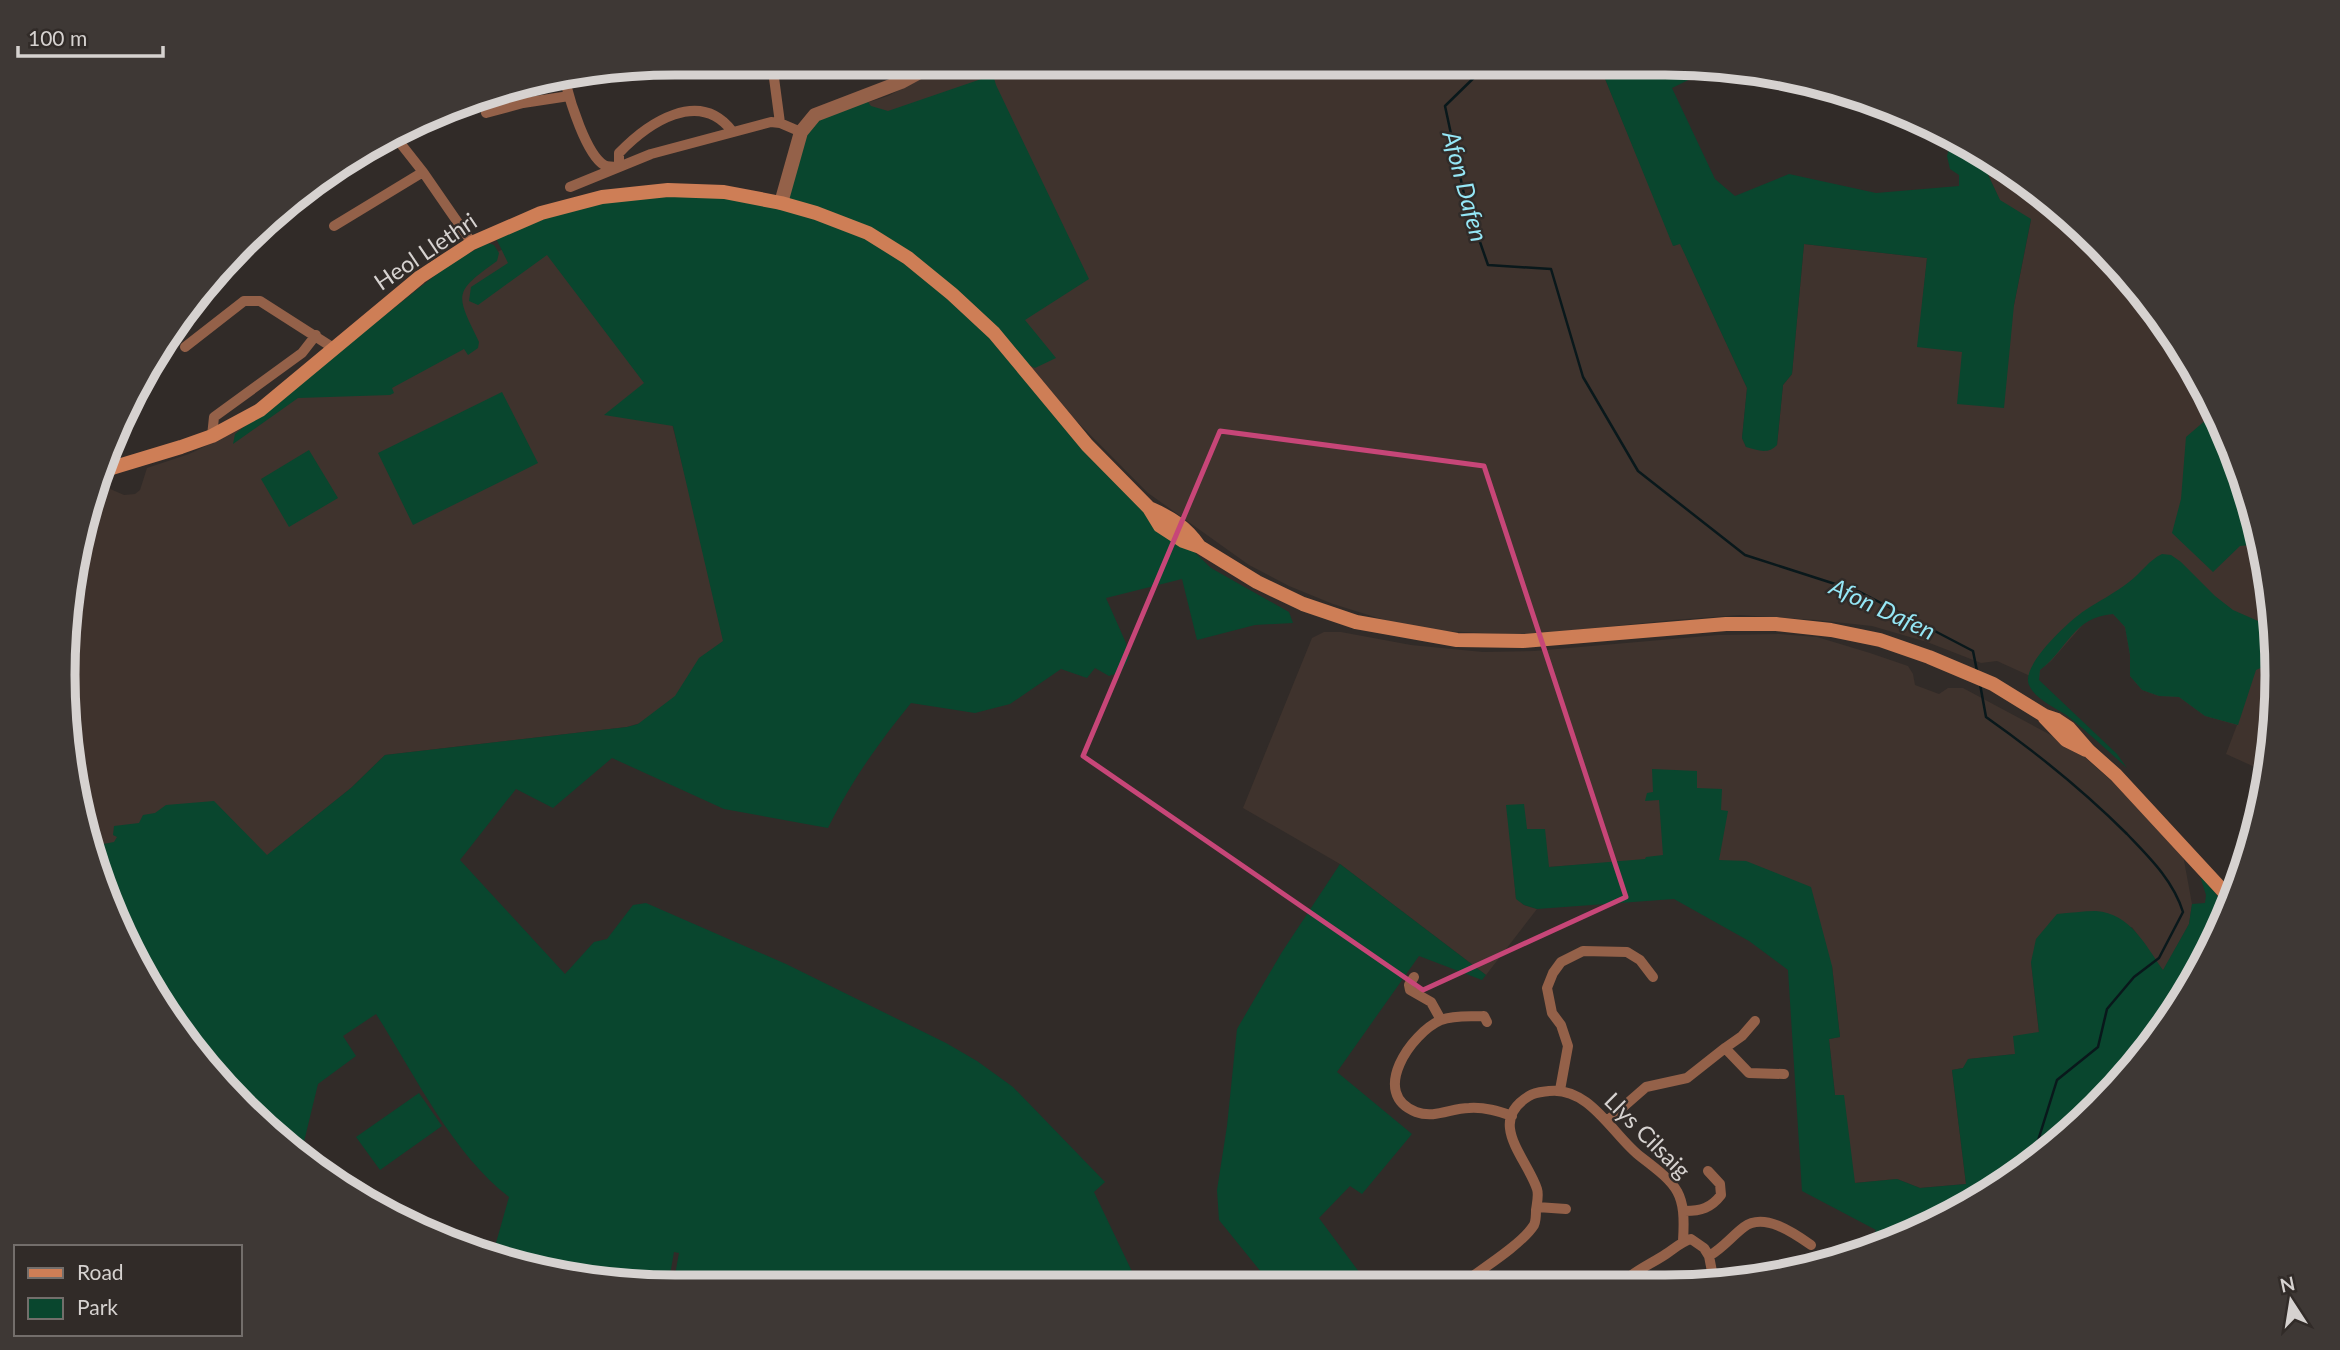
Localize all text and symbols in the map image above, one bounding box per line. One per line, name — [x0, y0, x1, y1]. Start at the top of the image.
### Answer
scale bar — [18, 14, 163, 58]
text: 100 m — [28, 25, 87, 50]
water label: Afon Dafen — [1437, 127, 1495, 244]
street label: Heol Llethri — [368, 206, 482, 296]
water label: Afon Dafen — [1825, 570, 1940, 645]
street label: Llys Cilsaig — [1599, 1086, 1697, 1184]
legend — [14, 1245, 242, 1336]
text: Road — [77, 1259, 124, 1284]
north arrow — [2256, 1266, 2326, 1336]
text: N — [2278, 1271, 2297, 1297]
text: Park — [77, 1294, 118, 1319]

